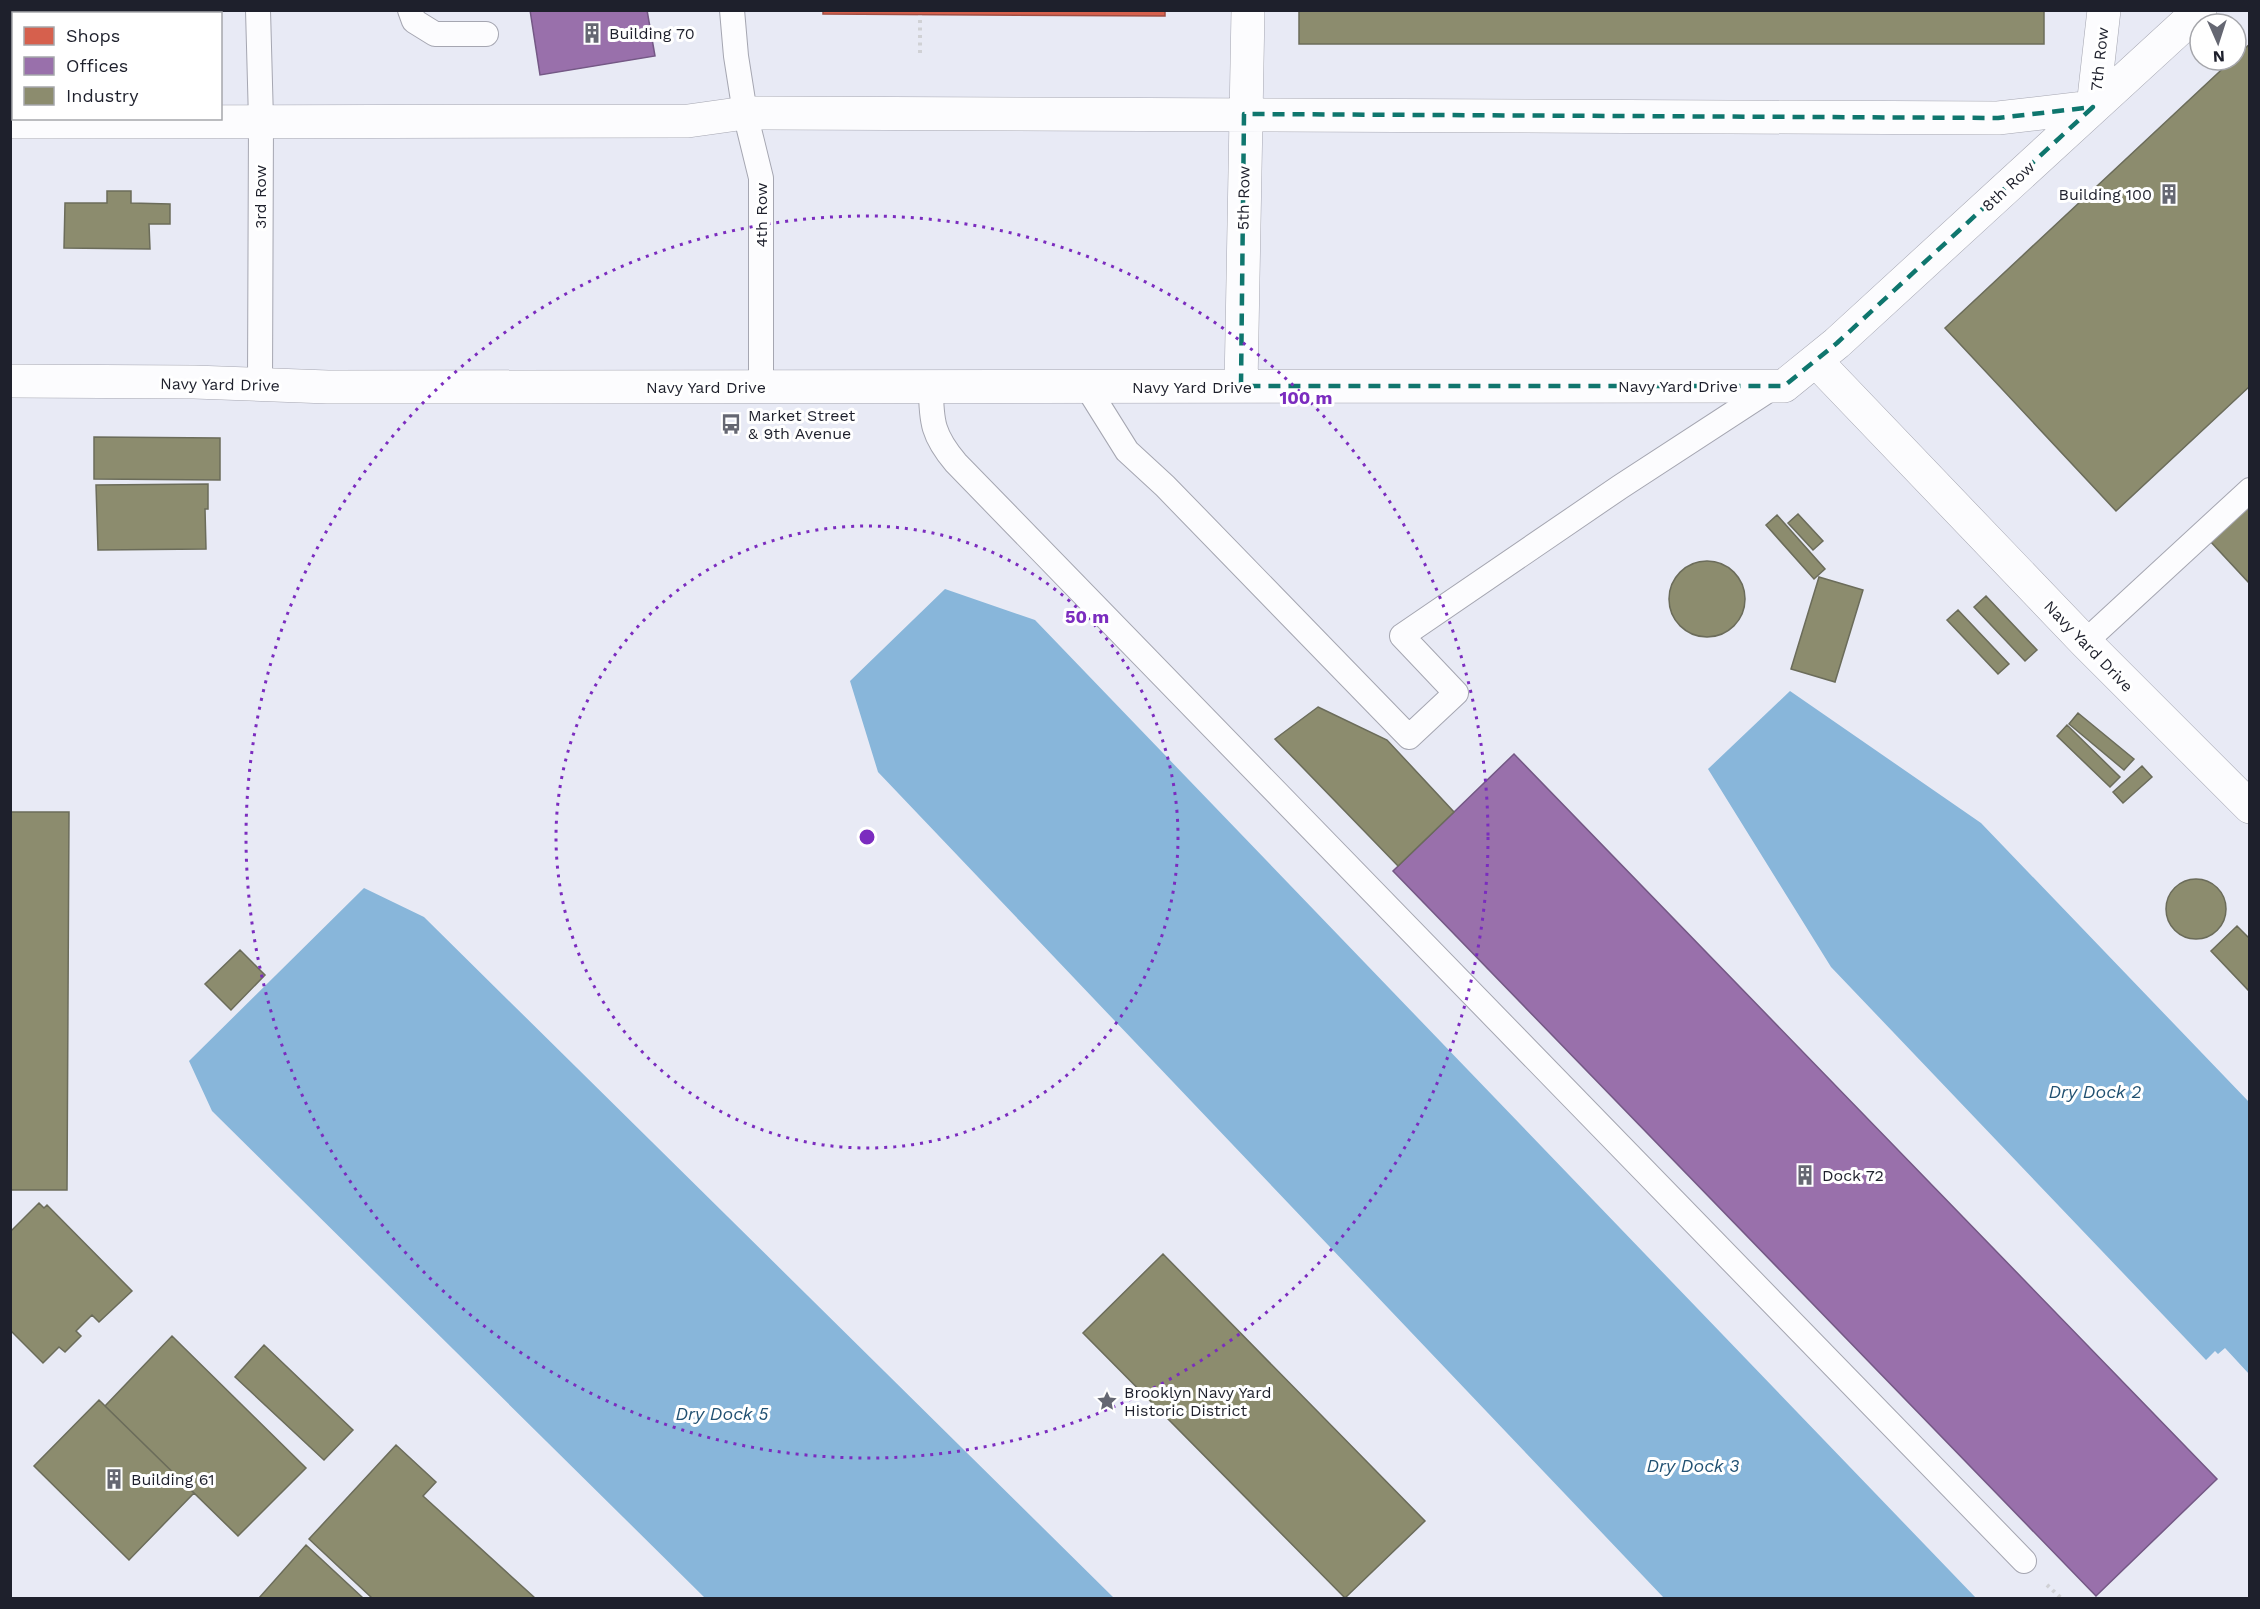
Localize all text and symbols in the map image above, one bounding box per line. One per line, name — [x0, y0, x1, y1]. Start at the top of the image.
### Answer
legend — [12, 12, 222, 120]
north arrow — [2188, 12, 2248, 72]
building icon: Building 70 — [580, 21, 604, 45]
place label: Building 70 — [609, 24, 695, 43]
text: Shops — [66, 25, 120, 46]
street label: 7th Row — [2087, 26, 2112, 92]
text: N — [2212, 47, 2225, 66]
text: Offices — [66, 55, 128, 76]
text: Industry — [66, 85, 139, 106]
street label: 8th Row — [1978, 157, 2039, 215]
street label: 3rd Row — [251, 165, 270, 229]
street label: 5th Row — [1233, 166, 1254, 230]
building icon: Building 100 — [2157, 182, 2181, 206]
street label: 4th Row — [752, 183, 771, 247]
place label: Building 100 — [2059, 185, 2152, 204]
street label: Navy Yard Drive — [160, 374, 280, 395]
street label: Navy Yard Drive — [1618, 377, 1738, 396]
street label: Navy Yard Drive — [646, 378, 766, 397]
street label: Navy Yard Drive — [1132, 378, 1252, 397]
text: 100 m — [1279, 387, 1333, 408]
place label: Market Street & 9th Avenue — [748, 406, 856, 443]
bus stop icon: Market Street & 9th Avenue — [719, 412, 743, 436]
street label: Navy Yard Drive — [2040, 597, 2137, 696]
text: 50 m — [1065, 606, 1109, 627]
centre of rings — [857, 827, 877, 847]
water label: Dry Dock 2 — [2048, 1081, 2142, 1102]
building icon: Dock 72 — [1793, 1163, 1817, 1187]
place label: Dock 72 — [1822, 1166, 1884, 1185]
place label: Brooklyn Navy Yard Historic District — [1124, 1383, 1272, 1420]
place icon: Brooklyn Navy Yard Historic District — [1095, 1389, 1119, 1413]
water label: Dry Dock 5 — [675, 1403, 769, 1424]
water label: Dry Dock 3 — [1647, 1455, 1740, 1476]
building icon: Building 61 — [102, 1467, 126, 1491]
place label: Building 61 — [131, 1470, 215, 1489]

